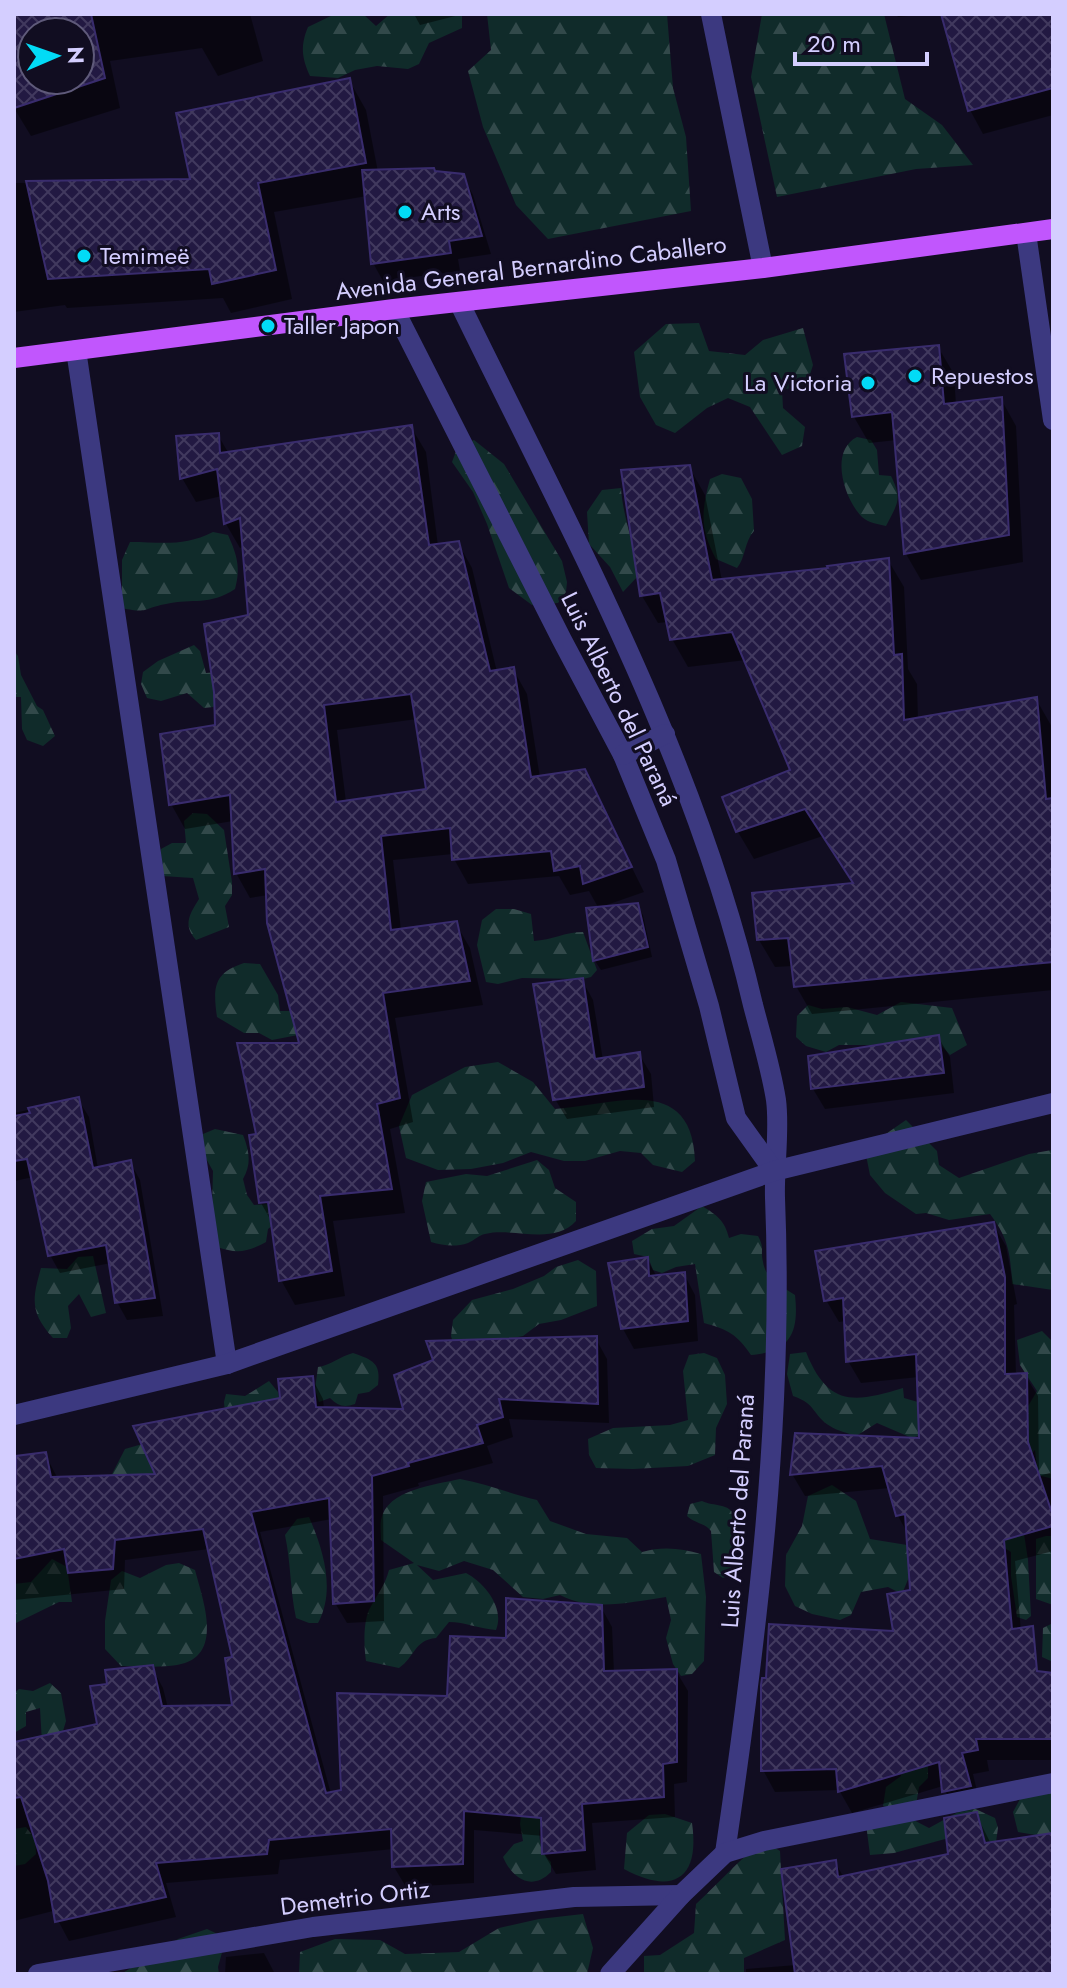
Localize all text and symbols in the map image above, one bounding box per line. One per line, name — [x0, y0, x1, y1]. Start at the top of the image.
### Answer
north arrow — [16, 16, 96, 96]
scale bar — [795, 16, 927, 66]
text: 20 m — [807, 26, 861, 61]
text: N — [60, 46, 92, 65]
place label: Arts — [421, 194, 461, 229]
marker: Arts — [396, 203, 414, 221]
street label: Avenida General Bernardino Caballero — [333, 226, 728, 309]
place label: Temimeë — [100, 238, 190, 273]
marker: Temimeë — [75, 247, 93, 265]
place label: Taller Japon — [284, 308, 400, 343]
marker: Taller Japon — [259, 317, 277, 335]
place label: Repuestos — [931, 358, 1034, 393]
place label: La Victoria — [744, 365, 852, 400]
marker: Repuestos — [906, 367, 924, 385]
marker: La Victoria — [859, 374, 877, 392]
street label: Luis Alberto del Paraná — [552, 586, 687, 812]
street label: Luis Alberto del Paraná — [712, 1393, 763, 1629]
street label: Demetrio Ortiz — [278, 1871, 432, 1924]

